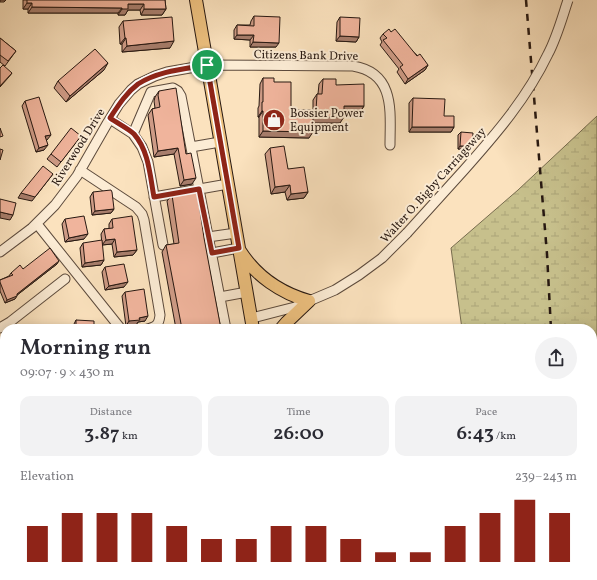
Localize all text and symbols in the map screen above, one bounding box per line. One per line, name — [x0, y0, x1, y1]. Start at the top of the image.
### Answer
street label: Citizens Bank Drive — [254, 47, 359, 65]
pin — [190, 48, 224, 82]
icon: arrive — [196, 54, 218, 76]
street label: Riverwood Drive — [48, 105, 109, 190]
place label: Bossier Power Equipment — [290, 106, 364, 136]
shop icon: Bossier Power Equipment — [261, 107, 287, 133]
street label: Walter O. Bigby Carriageway — [377, 124, 490, 247]
text: Morning run — [20, 333, 151, 364]
button: share — [535, 337, 577, 379]
text: 09:07 · 9 × 430 m — [20, 364, 114, 382]
text: Distance — [90, 405, 132, 420]
text: Time — [286, 405, 311, 420]
text: Pace — [475, 405, 497, 420]
text: 3.87 — [84, 420, 120, 448]
text: 26:00 — [273, 420, 324, 448]
text: 6:43 — [456, 420, 494, 448]
text: km — [120, 429, 138, 444]
text: /km — [494, 429, 516, 444]
text: Elevation — [20, 468, 74, 486]
text: 239–243 m — [515, 468, 577, 486]

